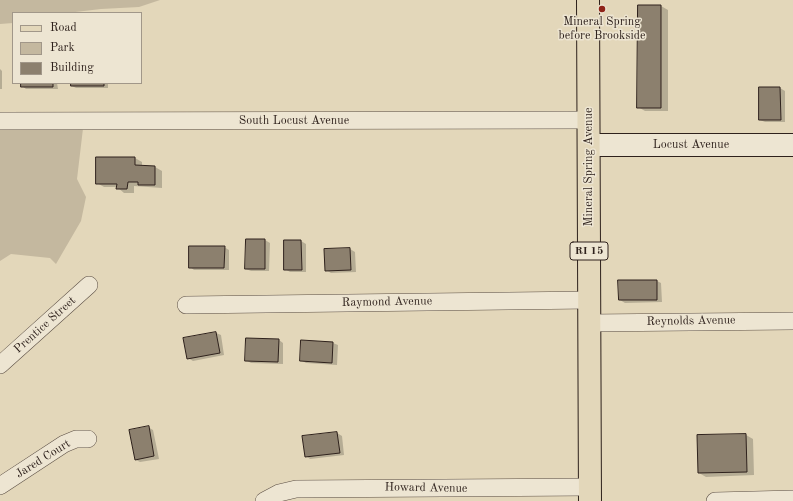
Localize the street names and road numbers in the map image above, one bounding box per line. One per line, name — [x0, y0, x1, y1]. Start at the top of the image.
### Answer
street label: Mineral Spring Avenue — [582, 108, 596, 226]
street label: South Locust Avenue — [239, 114, 349, 128]
street label: Locust Avenue — [653, 138, 729, 152]
road number: RI 15 — [570, 242, 608, 260]
street label: Prentice Street — [11, 293, 79, 357]
street label: Raymond Avenue — [342, 294, 432, 310]
street label: Reynolds Avenue — [646, 313, 736, 329]
street label: Jared Court — [13, 436, 73, 482]
street label: Howard Avenue — [385, 480, 467, 496]

